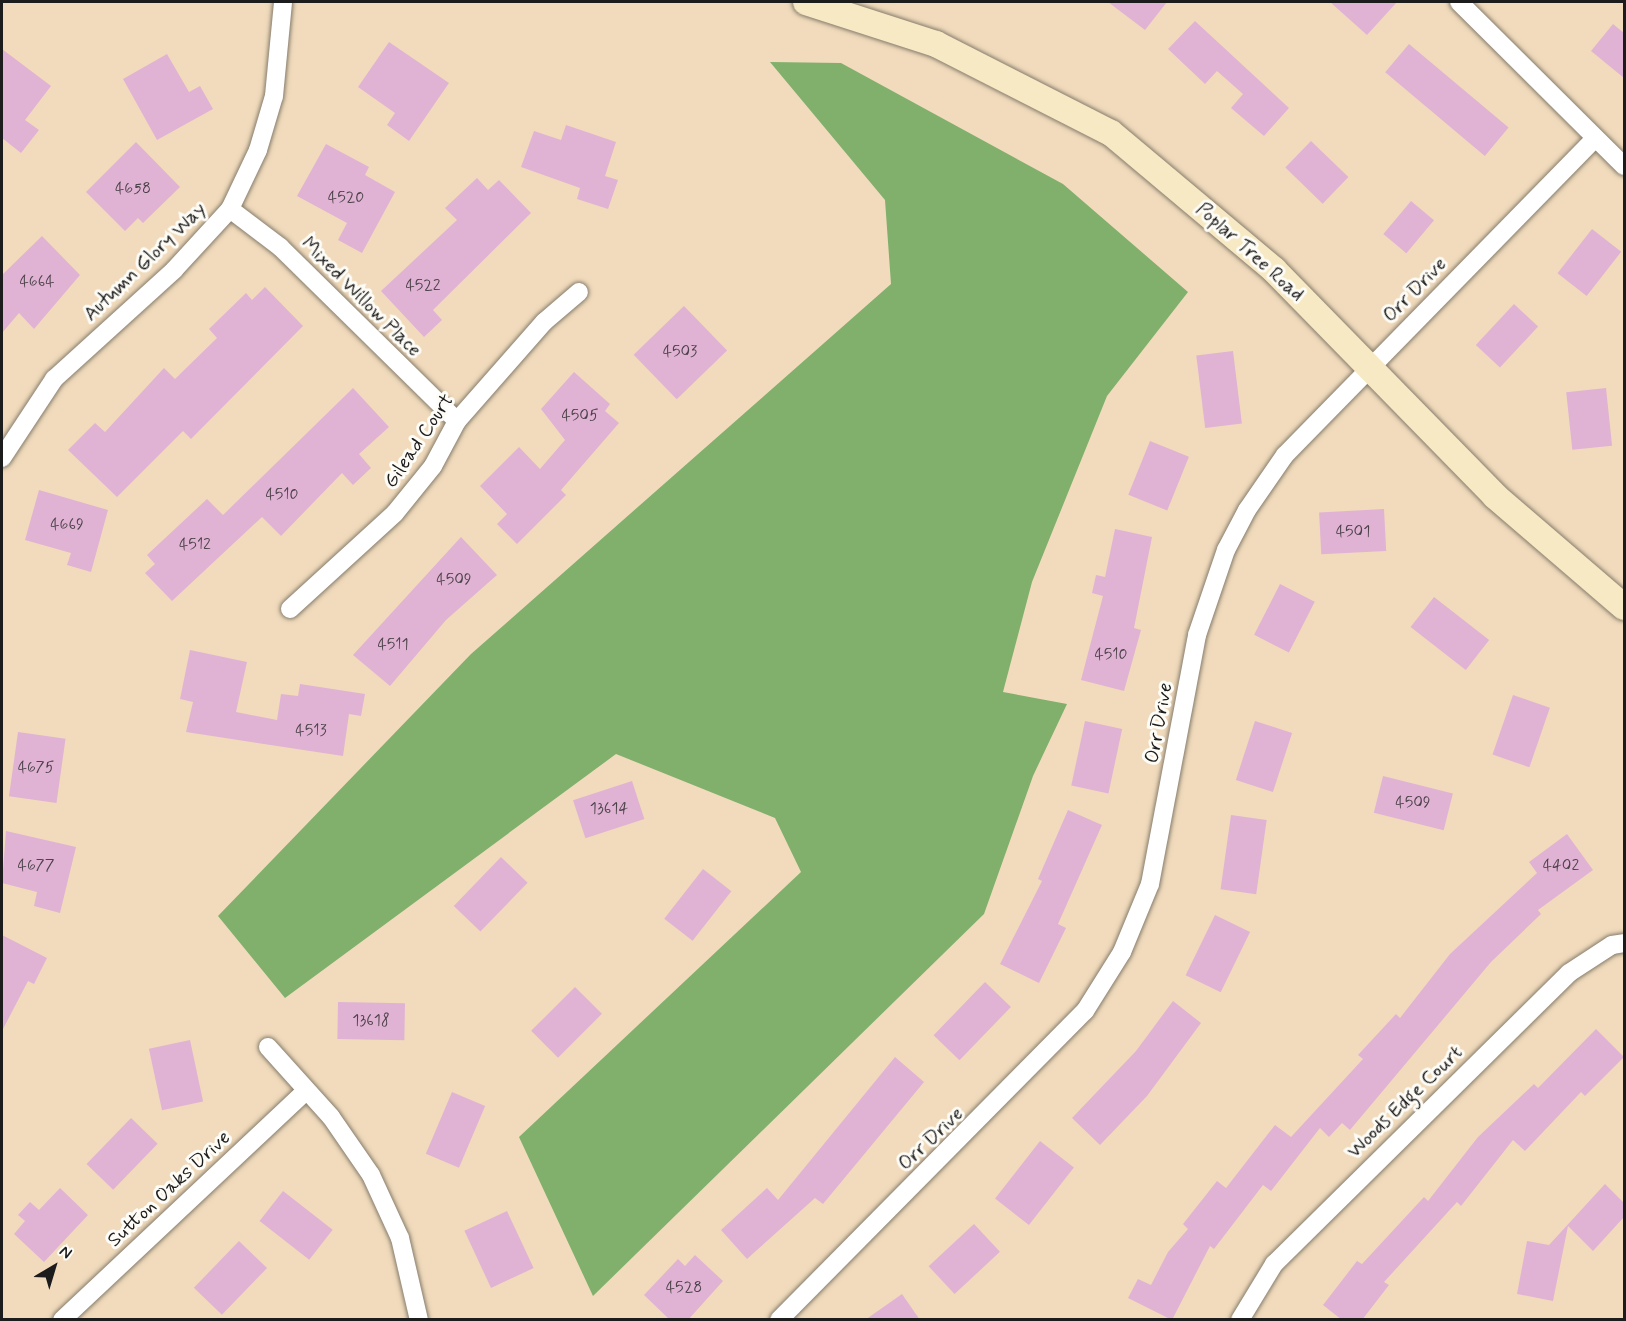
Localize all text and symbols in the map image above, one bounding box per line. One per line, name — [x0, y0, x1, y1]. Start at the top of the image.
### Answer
house number: 4658 — [115, 179, 151, 199]
house number: 4520 — [328, 188, 364, 208]
street label: Autumn Glory Way — [79, 197, 211, 327]
street label: Poplar Tree Road — [1192, 198, 1308, 306]
street label: Mixed Willow Place — [296, 232, 426, 362]
street label: Orr Drive — [1379, 253, 1451, 327]
house number: 4664 — [19, 272, 55, 292]
house number: 4522 — [405, 276, 441, 296]
house number: 4503 — [663, 342, 697, 362]
street label: Gilead Court — [379, 389, 459, 493]
house number: 4505 — [561, 406, 599, 426]
house number: 4510 — [265, 485, 299, 505]
house number: 4669 — [50, 515, 84, 535]
house number: 4501 — [1336, 522, 1370, 542]
house number: 4512 — [179, 535, 211, 555]
house number: 4509 — [436, 570, 472, 590]
house number: 4511 — [377, 635, 409, 655]
house number: 4510 — [1094, 645, 1128, 665]
street label: Orr Drive — [1140, 682, 1178, 764]
house number: 4513 — [295, 721, 327, 741]
house number: 4675 — [18, 758, 54, 778]
house number: 4509 — [1395, 793, 1431, 813]
house number: 13614 — [590, 799, 628, 819]
house number: 4677 — [18, 856, 54, 876]
house number: 4402 — [1543, 856, 1579, 876]
house number: 13618 — [352, 1011, 390, 1031]
street label: Woods Edge Court — [1343, 1041, 1467, 1163]
street label: Orr Drive — [894, 1103, 968, 1175]
street label: Sutton Oaks Drive — [104, 1127, 234, 1251]
north arrow — [24, 1237, 84, 1297]
text: N — [55, 1241, 76, 1264]
house number: 4528 — [666, 1278, 702, 1298]

